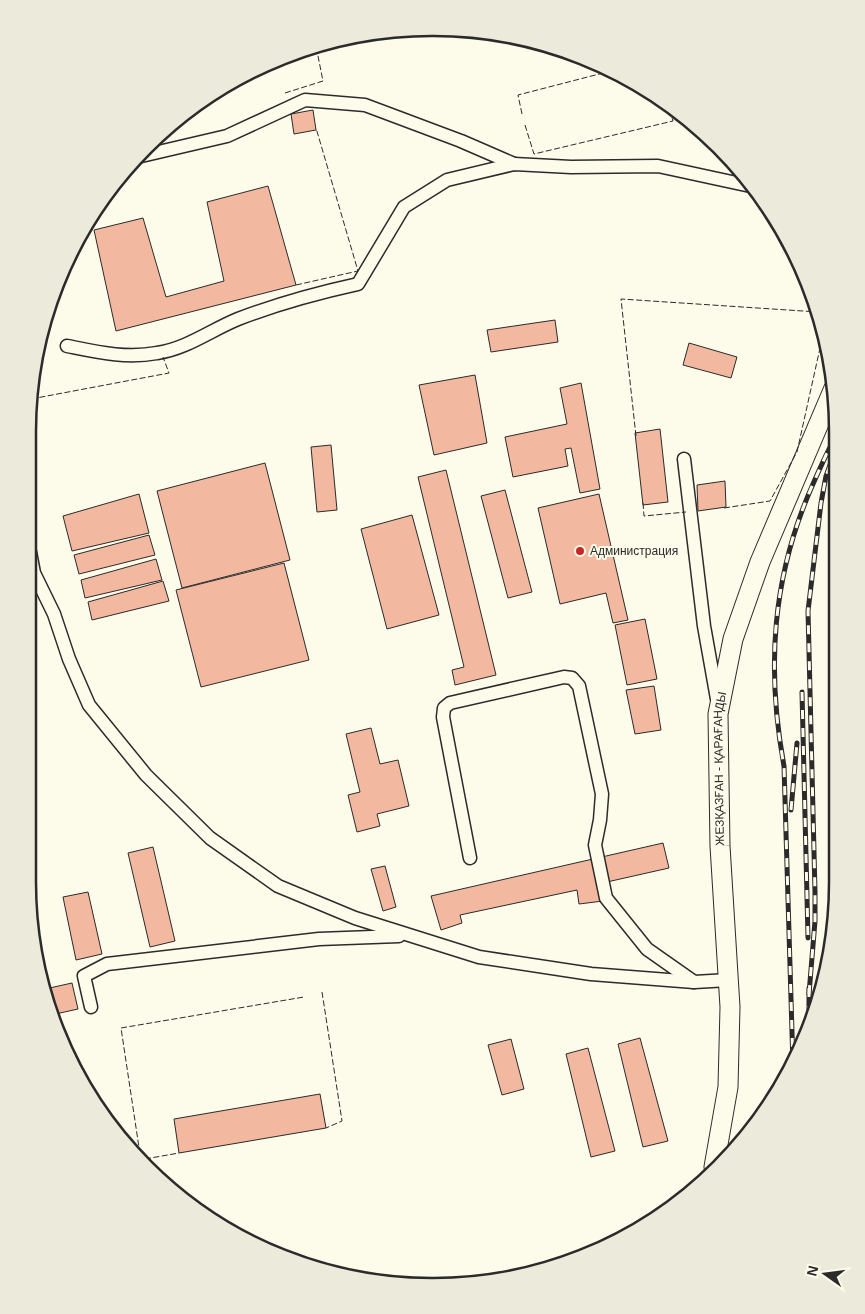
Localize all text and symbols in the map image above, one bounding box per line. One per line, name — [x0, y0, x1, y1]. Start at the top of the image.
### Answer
place label: Администрация — [590, 544, 678, 558]
marker: Администрация — [574, 545, 586, 557]
street label: ЖЕЗҚАЗҒАН - ҚАРАҒАНДЫ — [711, 690, 729, 846]
north arrow — [800, 1249, 850, 1299]
text: N — [803, 1264, 821, 1278]

